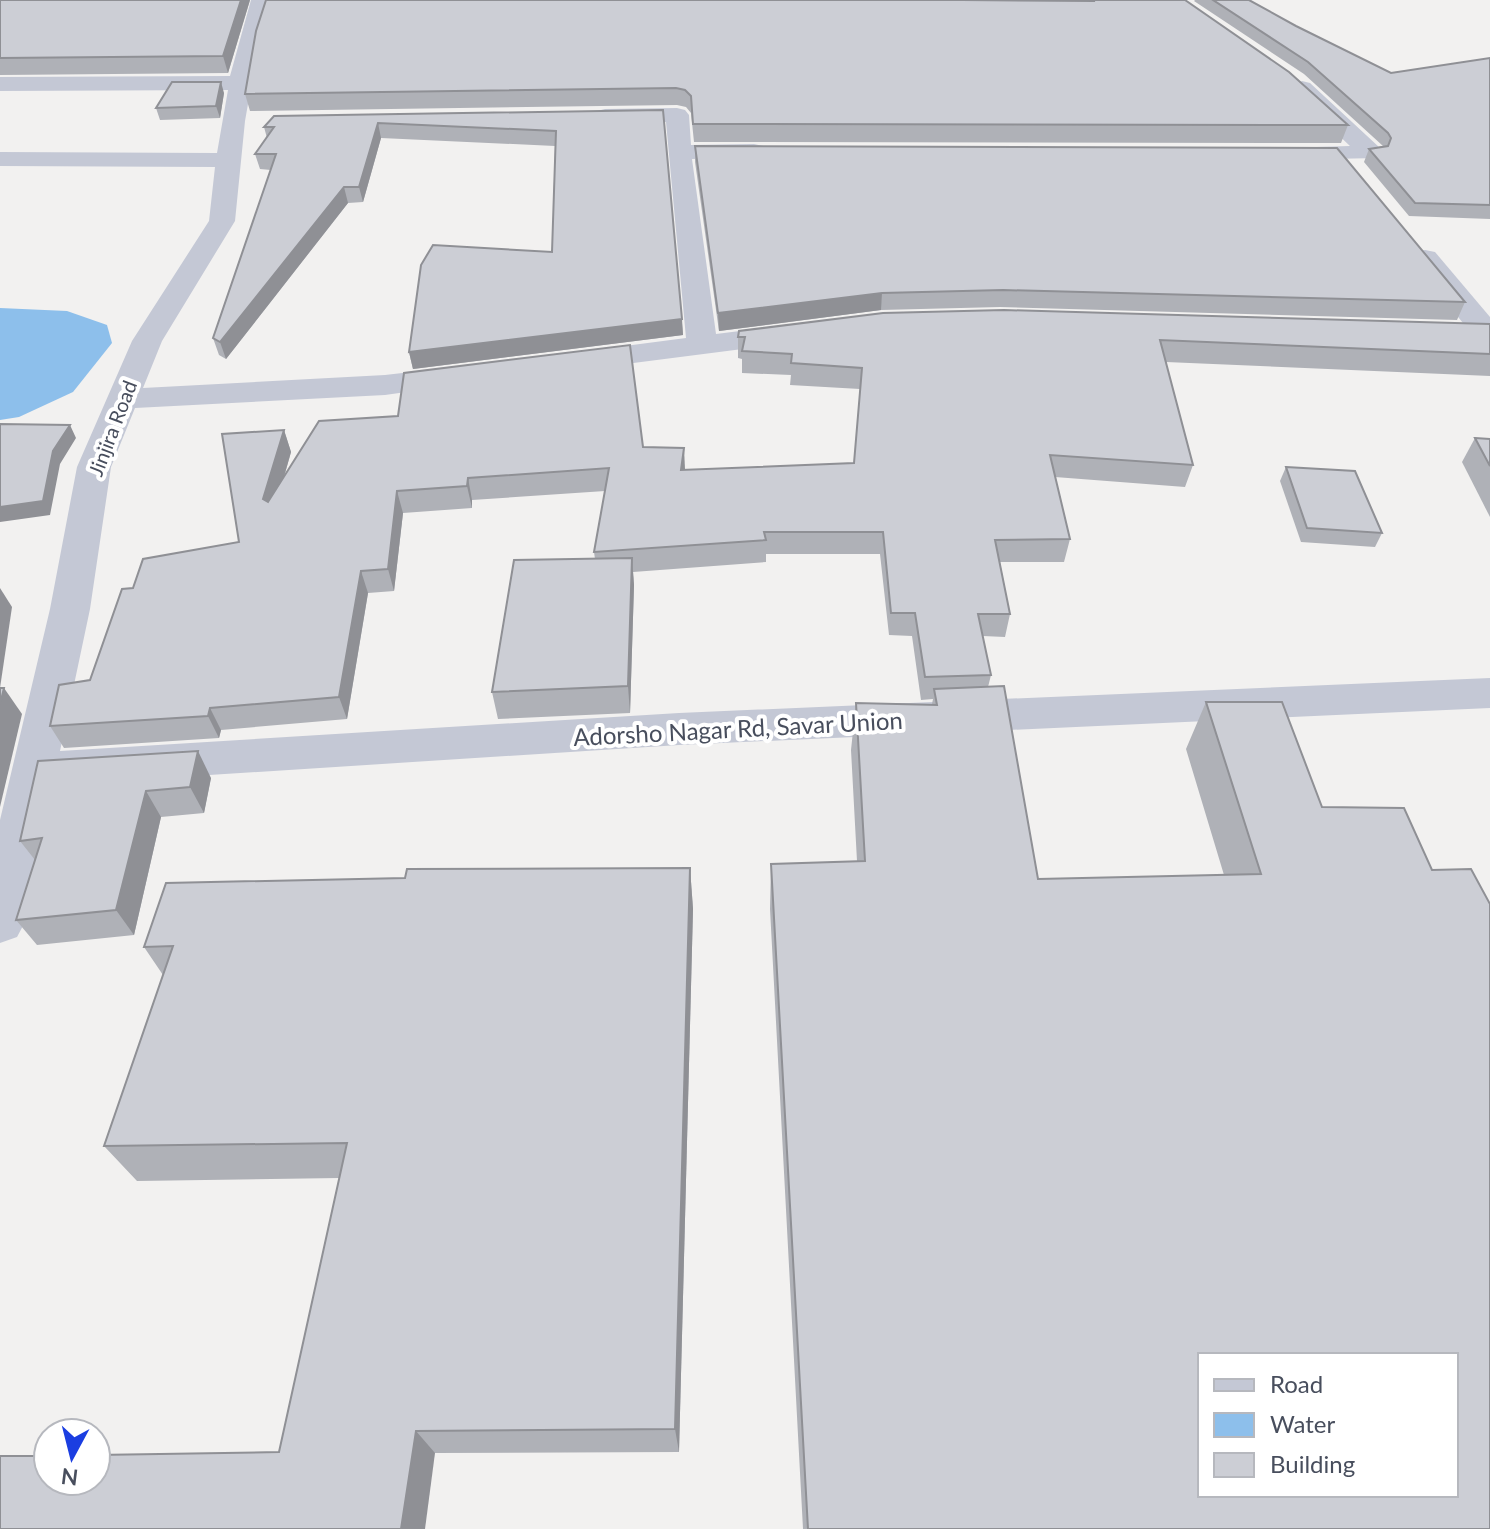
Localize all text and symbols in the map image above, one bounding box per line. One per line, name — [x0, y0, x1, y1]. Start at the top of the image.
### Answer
street label: Jinjira Road — [83, 377, 141, 479]
street label: Adorsho Nagar Rd, Savar Union — [573, 705, 903, 751]
legend — [1198, 1353, 1458, 1497]
text: Road — [1270, 1369, 1323, 1398]
text: Water — [1270, 1409, 1335, 1438]
north arrow — [32, 1417, 112, 1497]
text: Building — [1270, 1449, 1355, 1478]
text: N — [59, 1463, 80, 1492]

